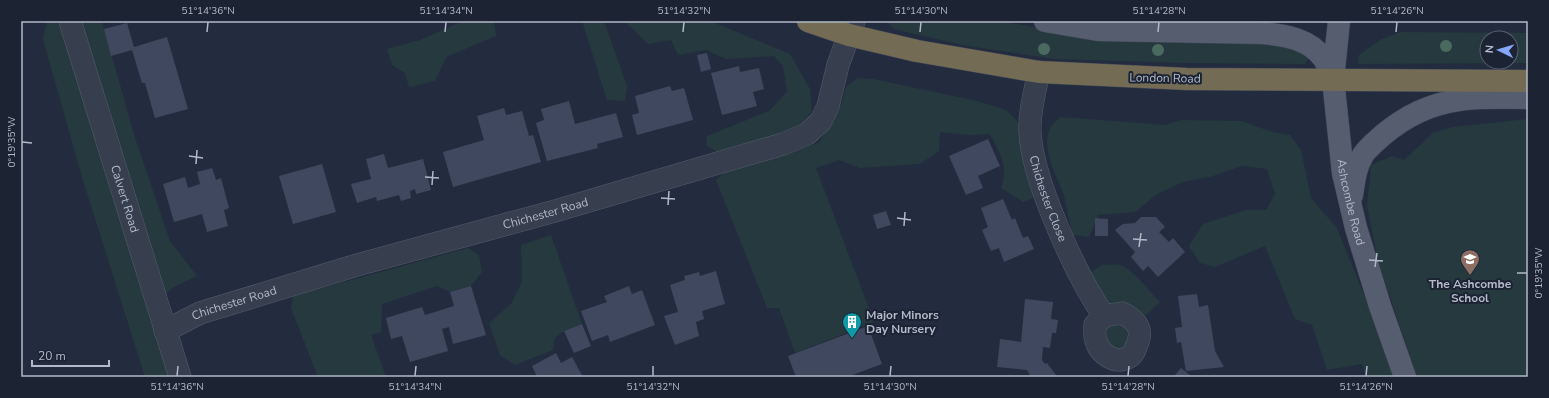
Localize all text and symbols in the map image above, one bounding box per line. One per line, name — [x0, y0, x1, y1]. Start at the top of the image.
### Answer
text: 51°14'36"N — [181, 4, 235, 18]
text: 51°14'34"N — [419, 4, 473, 18]
text: 51°14'32"N — [657, 4, 711, 18]
text: 51°14'30"N — [894, 4, 948, 18]
text: 51°14'28"N — [1132, 4, 1186, 18]
text: 51°14'26"N — [1370, 4, 1424, 18]
north arrow — [1479, 30, 1519, 70]
text: N — [1482, 44, 1497, 54]
street label: London Road — [1129, 69, 1201, 87]
text: 0°19'35"W — [5, 117, 19, 167]
street label: Chichester Close — [1026, 154, 1071, 244]
street label: Ashcombe Road — [1334, 158, 1369, 247]
street label: Calvert Road — [107, 163, 143, 235]
street label: Chichester Road — [501, 194, 590, 233]
school or university icon: The Ashcombe School — [1459, 248, 1481, 276]
text: 0°19'35"W — [1532, 248, 1546, 298]
place label: The Ashcombe School — [1429, 276, 1512, 306]
street label: Chichester Road — [189, 282, 279, 324]
place label: Major Minors Day Nursery — [866, 307, 939, 337]
building icon: Major Minors Day Nursery — [841, 311, 863, 339]
scale bar — [32, 342, 109, 368]
text: 20 m — [38, 348, 66, 364]
text: 51°14'36"N — [150, 380, 204, 394]
text: 51°14'34"N — [388, 380, 442, 394]
text: 51°14'32"N — [626, 380, 680, 394]
text: 51°14'30"N — [863, 380, 917, 394]
text: 51°14'28"N — [1101, 380, 1155, 394]
text: 51°14'26"N — [1339, 380, 1393, 394]

